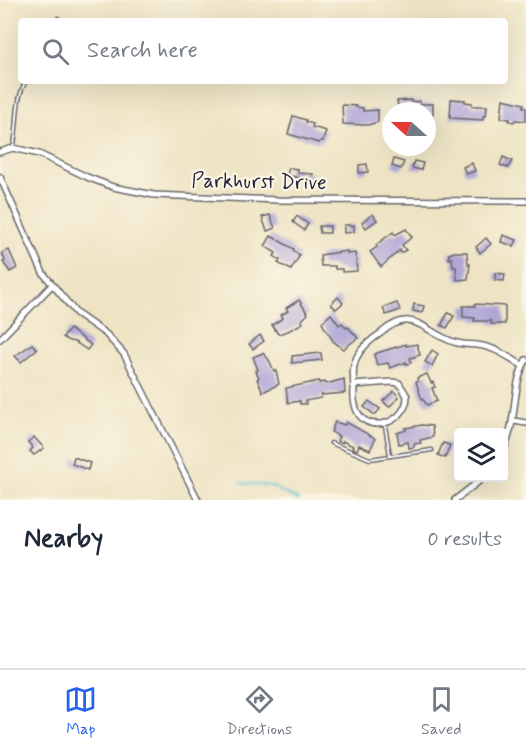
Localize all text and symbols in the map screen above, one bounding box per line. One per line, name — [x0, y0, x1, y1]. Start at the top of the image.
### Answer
search box — [18, 18, 508, 84]
icon: search — [39, 35, 72, 68]
text: Search here — [87, 37, 198, 65]
north arrow — [382, 102, 436, 156]
street label: Parkhurst Drive — [191, 167, 327, 197]
map controls — [454, 428, 508, 482]
button: layers — [454, 428, 508, 482]
text: Nearby — [24, 522, 103, 556]
text: 0 results — [428, 526, 502, 553]
tab: Map — [64, 683, 97, 740]
tab: Directions — [226, 683, 292, 740]
tab: Saved — [421, 683, 462, 740]

